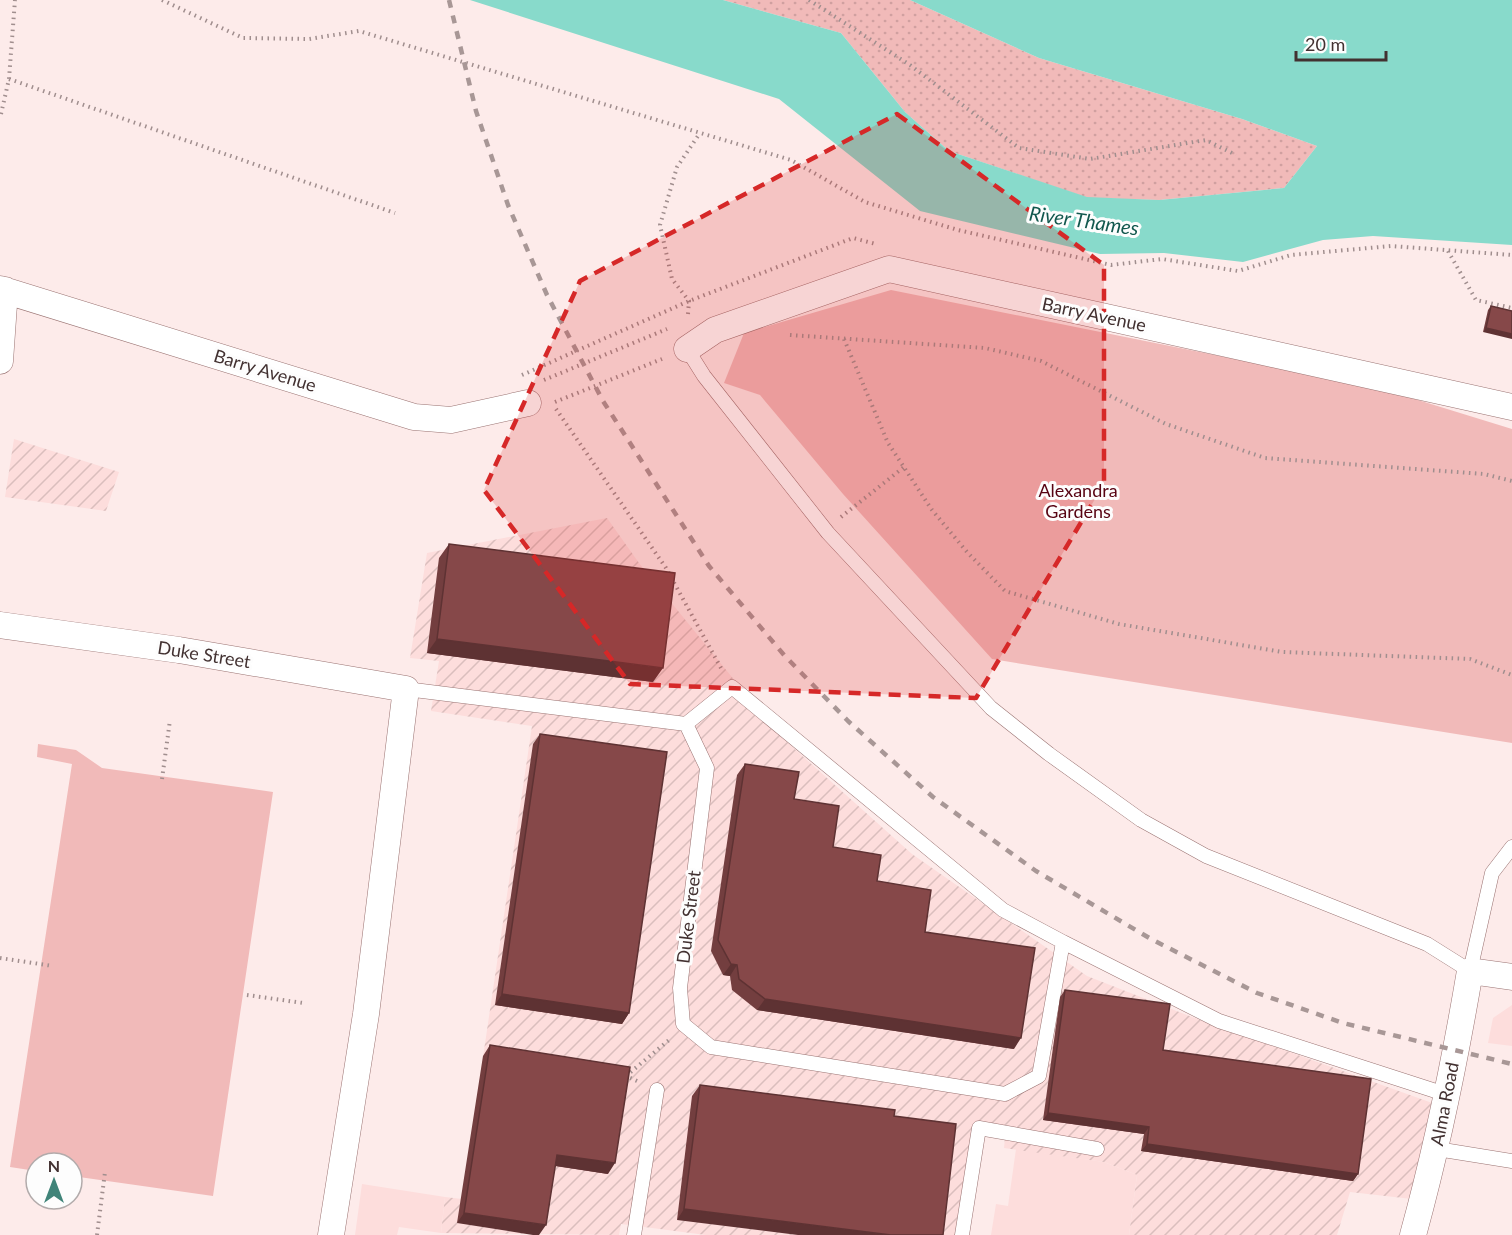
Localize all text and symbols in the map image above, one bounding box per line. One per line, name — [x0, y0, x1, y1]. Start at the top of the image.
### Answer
scale bar — [1296, 24, 1386, 62]
text: 20 m — [1305, 33, 1345, 55]
water label: River Thames — [1028, 200, 1141, 240]
street label: Barry Avenue — [1040, 292, 1148, 336]
street label: Barry Avenue — [211, 344, 319, 396]
park label: Alexandra Gardens — [1038, 479, 1118, 522]
street label: Duke Street — [156, 636, 253, 672]
street label: Duke Street — [671, 868, 705, 965]
street label: Alma Road — [1425, 1060, 1463, 1147]
north arrow — [24, 1151, 84, 1211]
text: N — [48, 1156, 60, 1175]

